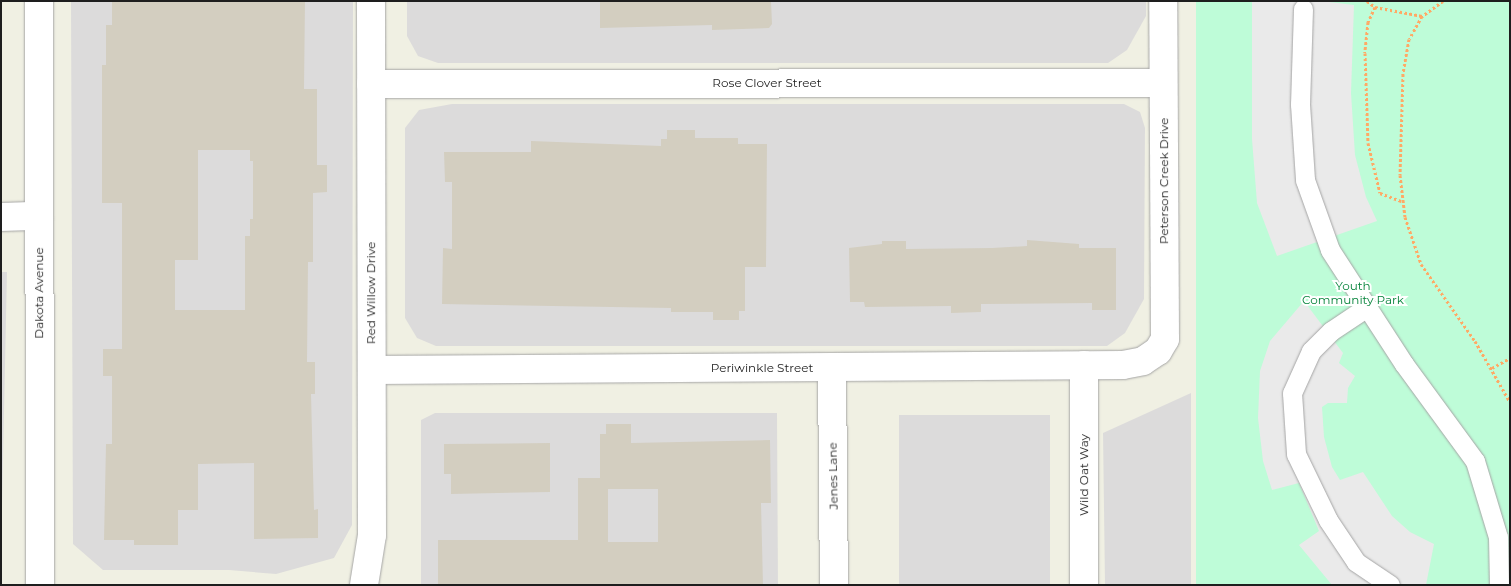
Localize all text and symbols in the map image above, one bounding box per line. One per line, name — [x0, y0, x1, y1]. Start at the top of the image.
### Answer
street label: Rose Clover Street — [712, 76, 822, 90]
street label: Peterson Creek Drive — [1157, 118, 1171, 244]
street label: Red Willow Drive — [364, 242, 378, 344]
street label: Dakota Avenue — [32, 247, 46, 339]
park label: Youth Community Park — [1302, 279, 1404, 307]
street label: Periwinkle Street — [711, 361, 813, 375]
street label: Wild Oat Way — [1077, 434, 1091, 516]
street label: Jenes Lane — [825, 442, 841, 510]

